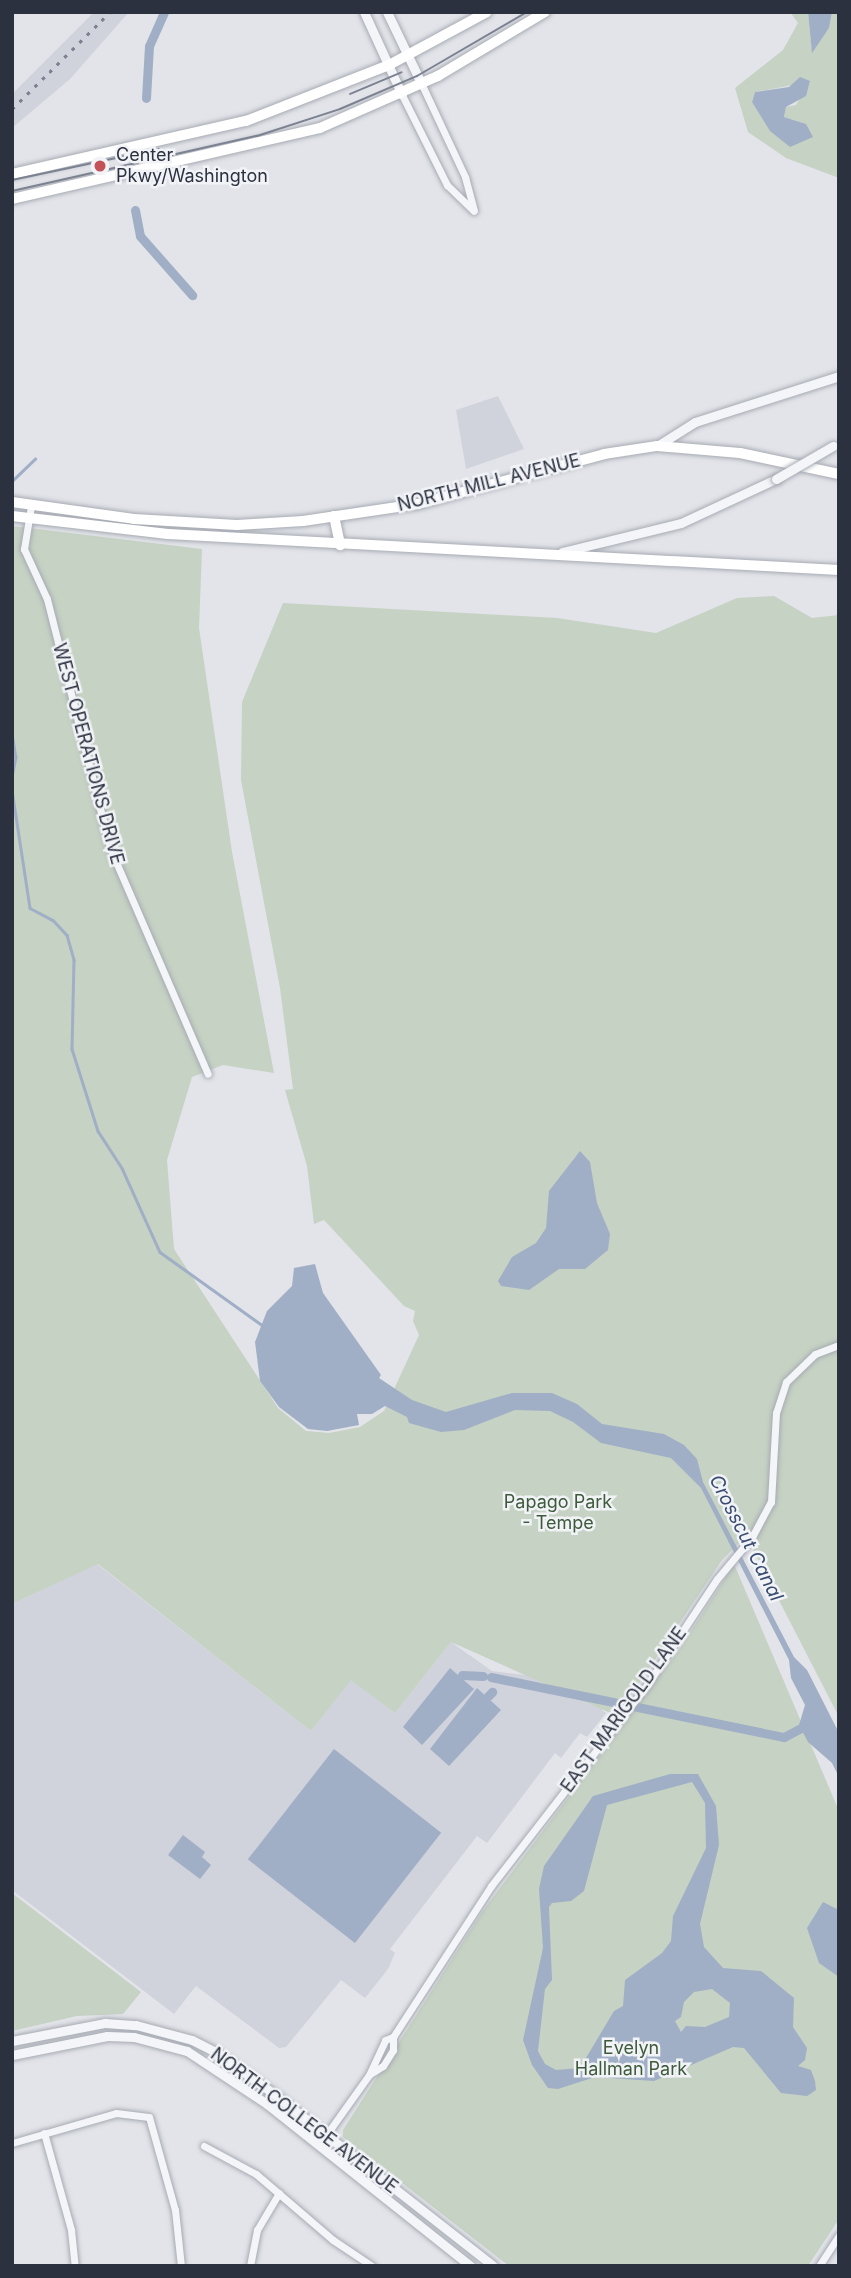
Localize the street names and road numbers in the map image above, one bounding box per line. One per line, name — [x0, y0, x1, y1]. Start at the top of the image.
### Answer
street label: NORTH MILL AVENUE — [395, 450, 583, 516]
street label: WEST OPERATIONS DRIVE — [48, 641, 128, 867]
street label: EAST MARIGOLD LANE — [557, 1623, 691, 1797]
street label: NORTH COLLEGE AVENUE — [206, 2044, 402, 2198]

